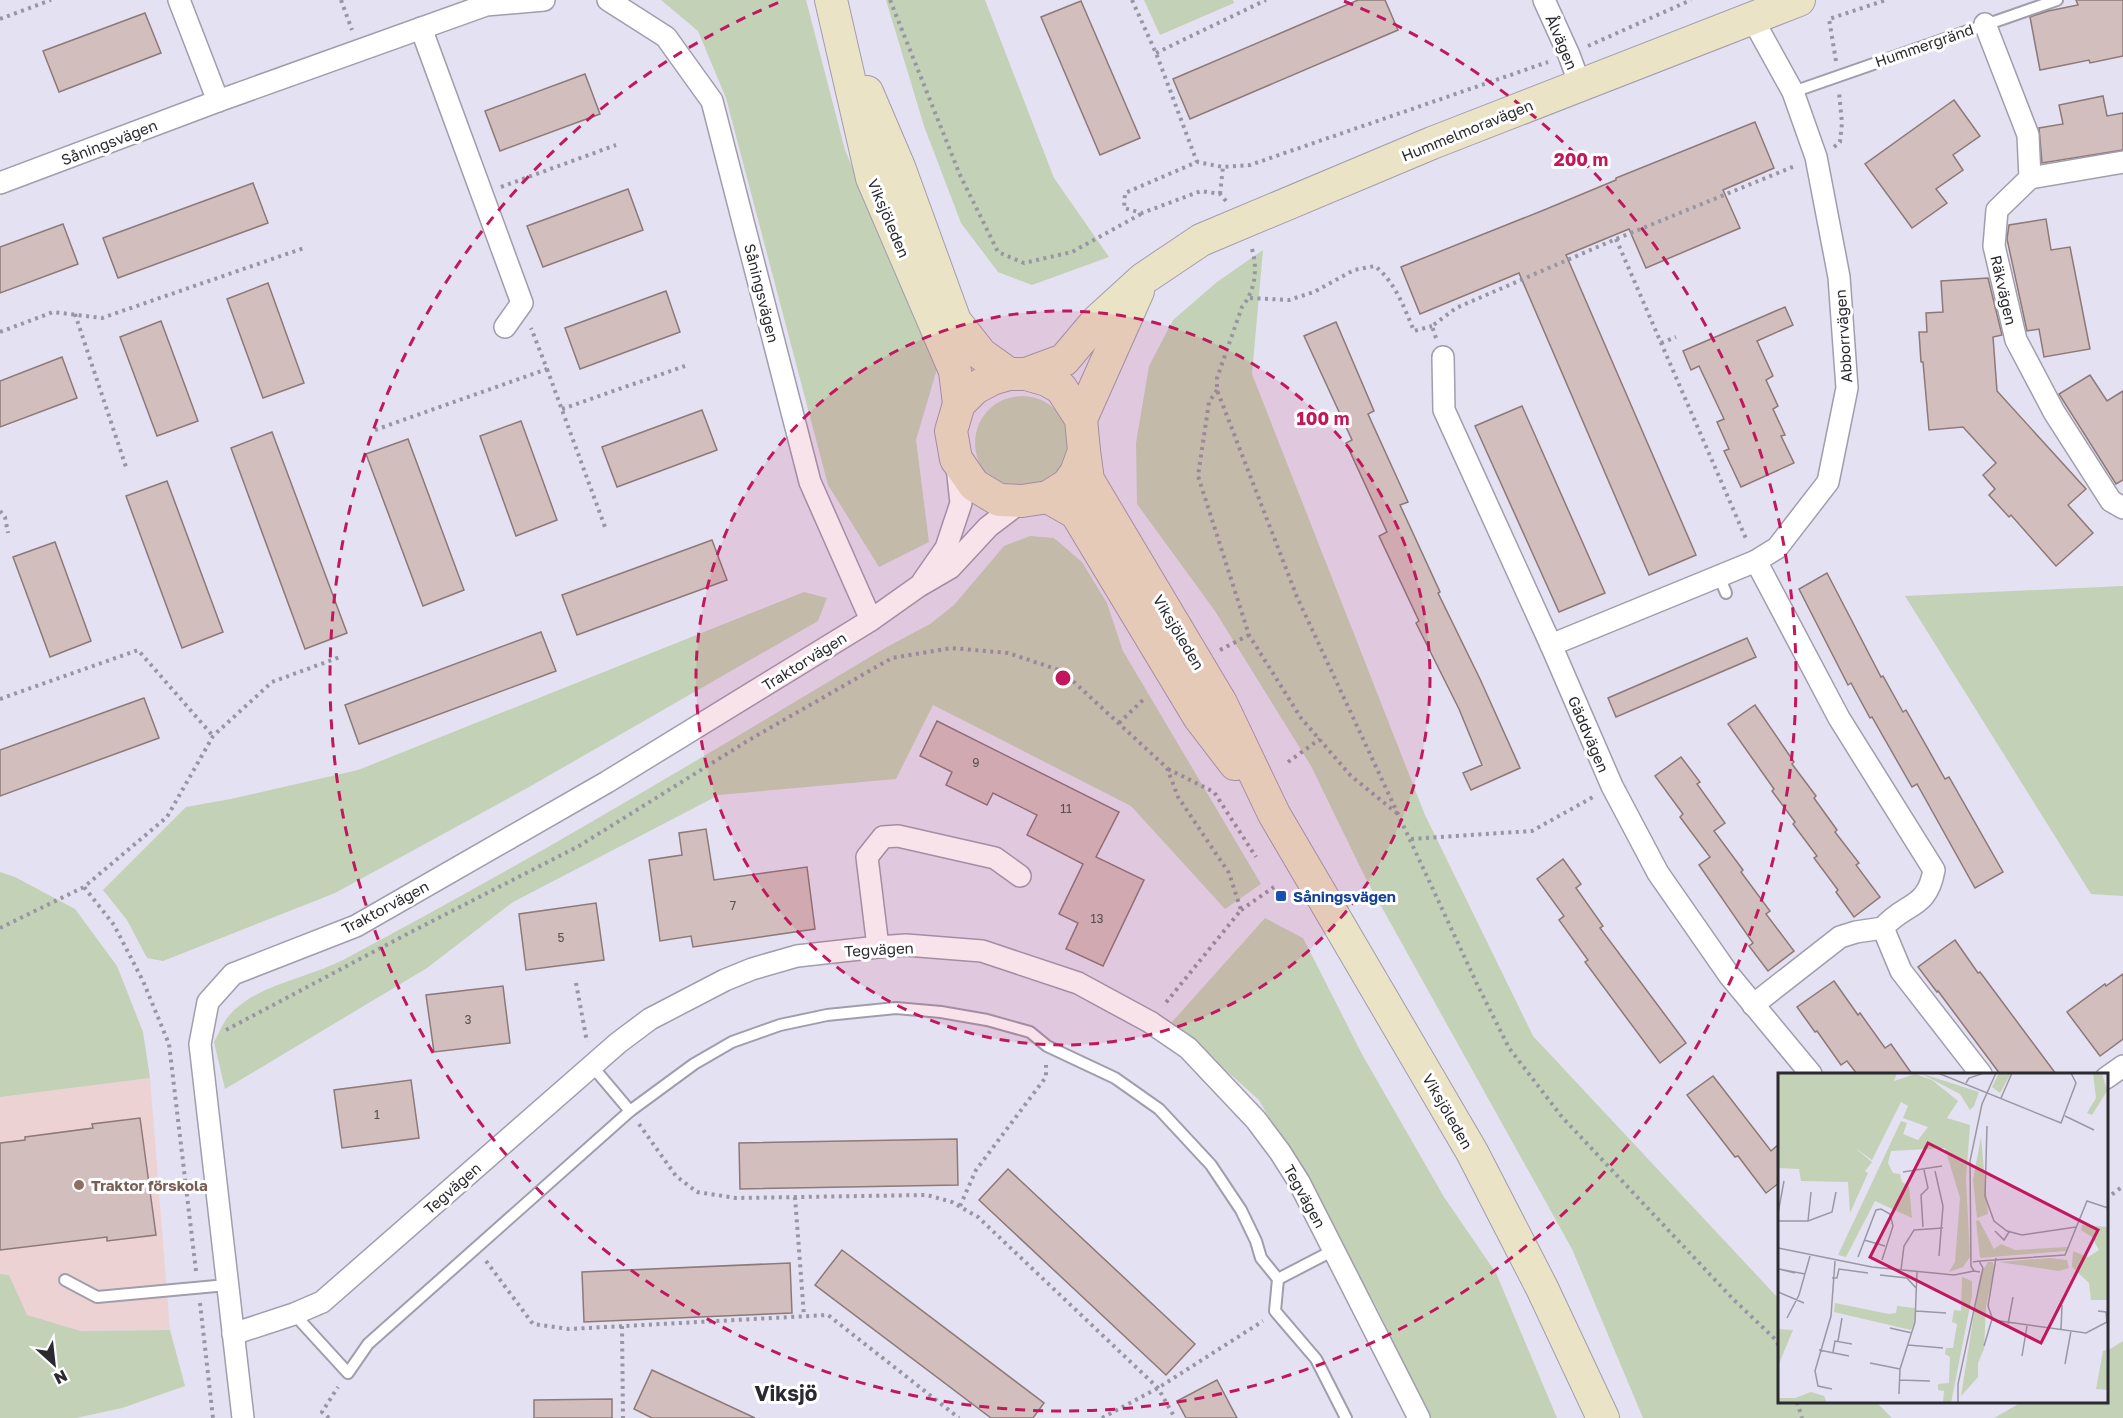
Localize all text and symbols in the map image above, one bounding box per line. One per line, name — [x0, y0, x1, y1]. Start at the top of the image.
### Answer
street label: Ålvägen — [1542, 12, 1582, 72]
street label: Hummergränd — [1872, 20, 1976, 70]
street label: Hummelmoravägen — [1399, 95, 1535, 165]
street label: Såningsvägen — [58, 115, 160, 169]
text: 200 m — [1554, 148, 1608, 170]
street label: Viksjöleden — [864, 176, 914, 260]
street label: Såningsvägen — [741, 242, 783, 344]
street label: Räkvägen — [1987, 253, 2021, 327]
street label: Abborrvägen — [1831, 289, 1855, 383]
text: 100 m — [1297, 407, 1349, 429]
street label: Viksjöleden — [1150, 591, 1208, 673]
street label: Traktorvägen — [759, 628, 849, 694]
centre of rings — [1053, 668, 1073, 688]
street label: Gäddvägen — [1565, 693, 1613, 775]
house number: 9 — [972, 755, 980, 770]
house number: 11 — [1060, 801, 1072, 816]
street label: Traktorvägen — [338, 877, 432, 937]
place label: Såningsvägen — [1293, 887, 1396, 905]
marker: Såningsvägen — [1274, 889, 1288, 903]
house number: 7 — [730, 898, 736, 913]
house number: 13 — [1091, 911, 1103, 926]
house number: 5 — [558, 930, 565, 945]
street label: Tegvägen — [844, 938, 914, 960]
house number: 3 — [464, 1012, 472, 1027]
street label: Viksjöleden — [1419, 1070, 1477, 1152]
inset map — [1778, 1073, 2108, 1403]
house number: 1 — [374, 1107, 380, 1122]
street label: Tegvägen — [420, 1158, 484, 1218]
street label: Tegvägen — [1280, 1161, 1330, 1231]
place label: Traktor förskola — [91, 1176, 208, 1194]
marker: Traktor förskola — [72, 1178, 86, 1192]
north arrow — [24, 1334, 84, 1394]
text: N — [51, 1366, 71, 1389]
district label: Viksjö — [755, 1380, 817, 1406]

